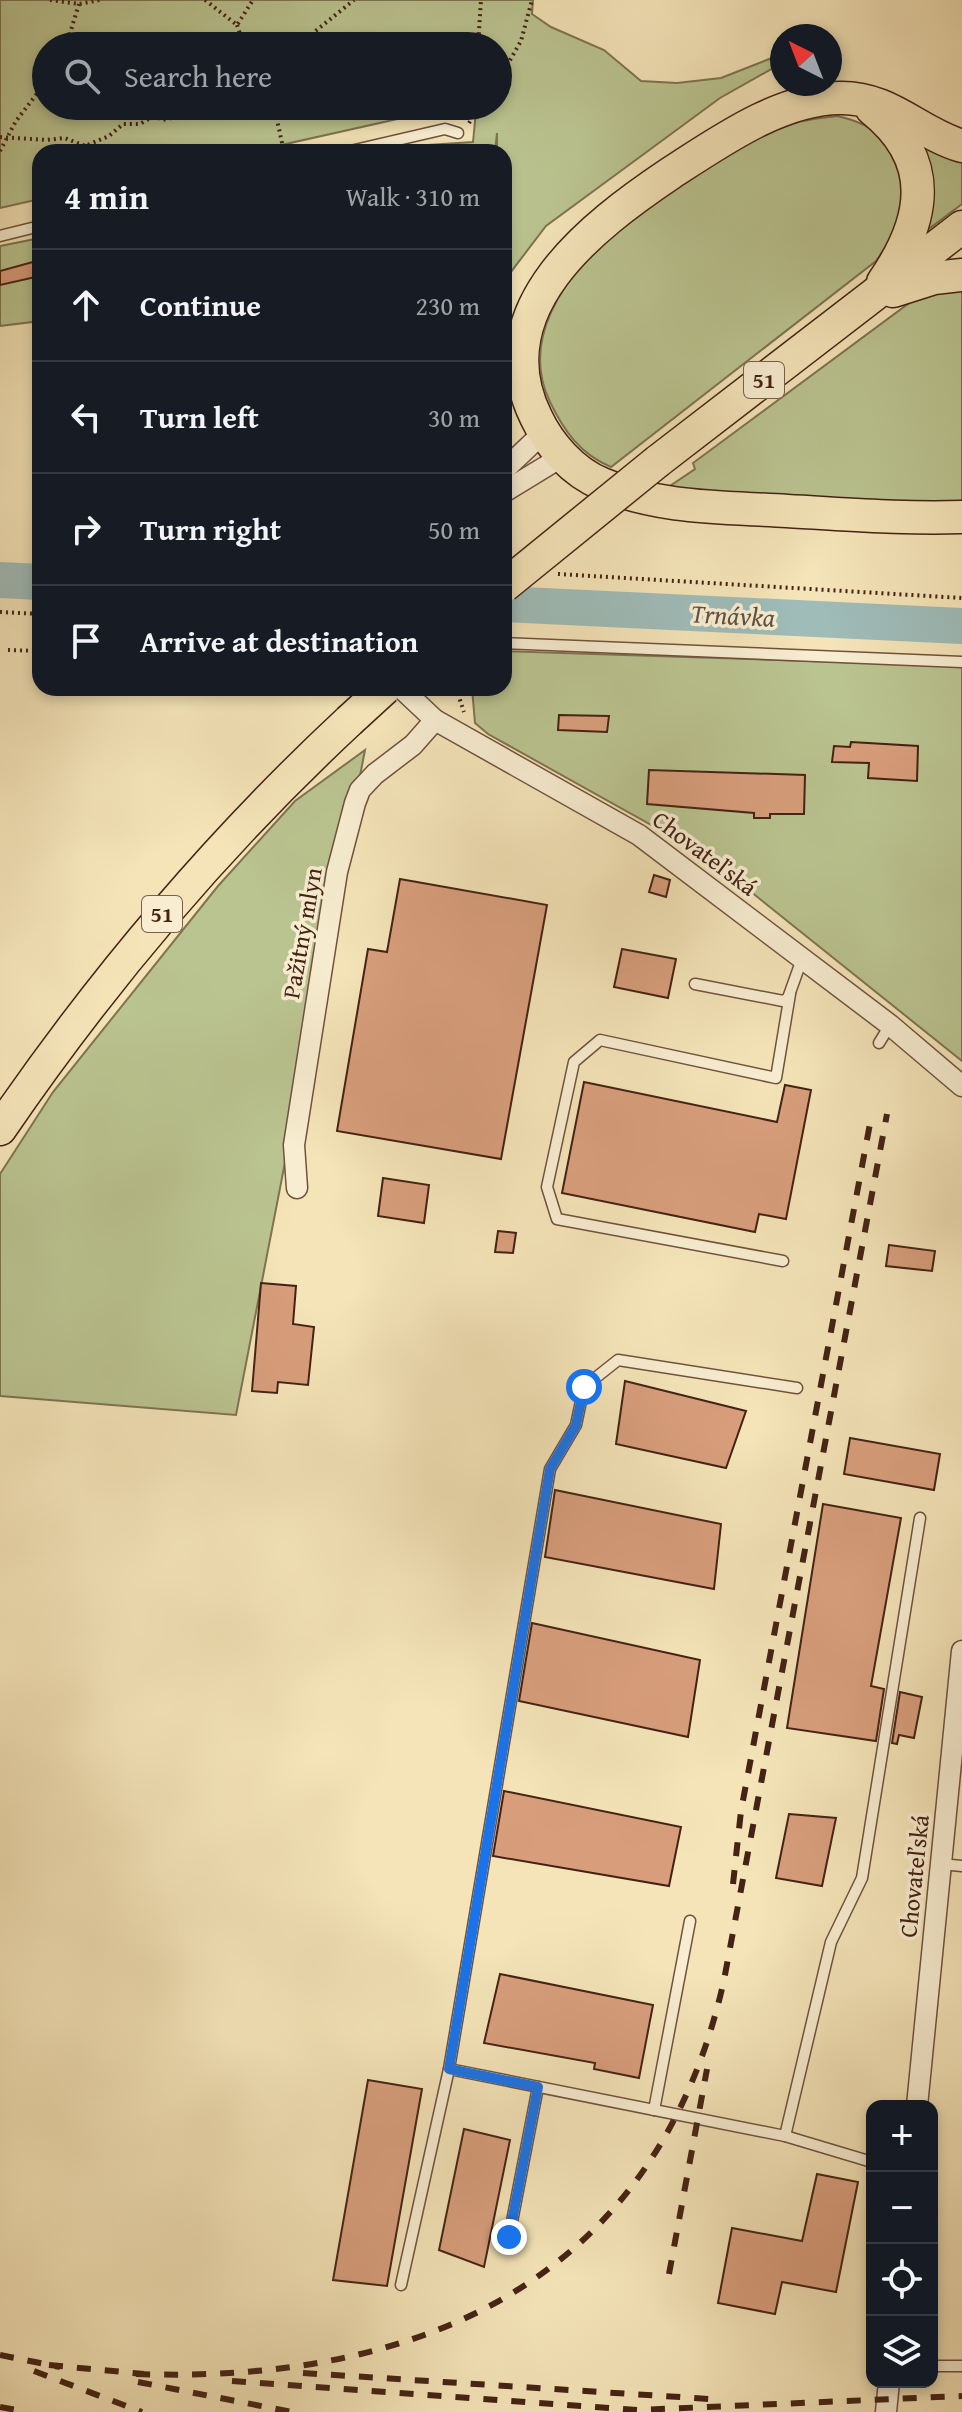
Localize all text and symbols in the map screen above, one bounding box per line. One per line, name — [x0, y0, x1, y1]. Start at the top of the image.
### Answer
north arrow — [770, 24, 842, 96]
search box — [32, 32, 512, 120]
icon: search — [60, 54, 104, 98]
text: Search here — [124, 54, 272, 98]
text: 4 min — [64, 172, 149, 221]
text: Walk · 310 m — [346, 177, 480, 216]
icon: ahead — [64, 283, 108, 327]
text: Continue — [140, 283, 261, 327]
text: 230 m — [415, 286, 480, 325]
road number: 51 — [744, 362, 784, 398]
icon: left — [64, 395, 108, 439]
text: Turn left — [140, 395, 259, 439]
text: 30 m — [428, 398, 480, 437]
icon: right — [64, 507, 108, 551]
text: Turn right — [140, 507, 281, 551]
text: 50 m — [428, 510, 480, 549]
water label: Trnávka — [690, 593, 776, 637]
icon: arrive — [64, 619, 108, 663]
text: Arrive at destination — [140, 619, 418, 663]
street label: Chovateľská — [645, 802, 765, 904]
street label: Pažitný mlyn — [273, 864, 331, 1001]
road number: 51 — [142, 896, 182, 932]
route start — [566, 1369, 602, 1405]
street label: Chovateľská — [890, 1812, 938, 1939]
map controls — [866, 2100, 938, 2388]
button: + — [866, 2100, 938, 2172]
button: − — [866, 2172, 938, 2244]
route end — [491, 2219, 527, 2255]
button: locate — [866, 2244, 938, 2316]
button: layers — [866, 2316, 938, 2388]

